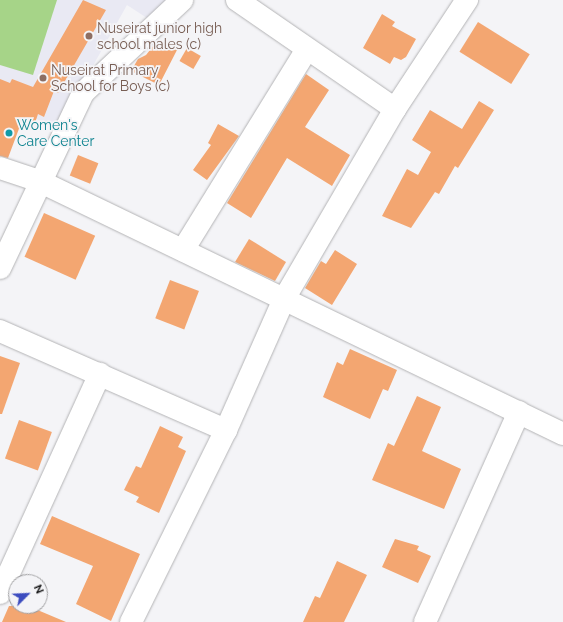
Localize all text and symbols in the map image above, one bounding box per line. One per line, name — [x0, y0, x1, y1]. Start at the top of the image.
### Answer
place label: Nuseirat junior high school males (c) — [97, 20, 222, 52]
marker: Nuseirat junior high school males (c) — [84, 31, 94, 41]
place label: Nuseirat Primary School for Boys (c) — [51, 62, 171, 94]
marker: Nuseirat Primary School for Boys (c) — [38, 73, 48, 83]
place label: Women's Care Center — [17, 117, 94, 150]
marker: Women's Care Center — [4, 128, 14, 138]
north arrow — [8, 574, 48, 614]
text: N — [31, 583, 46, 596]

